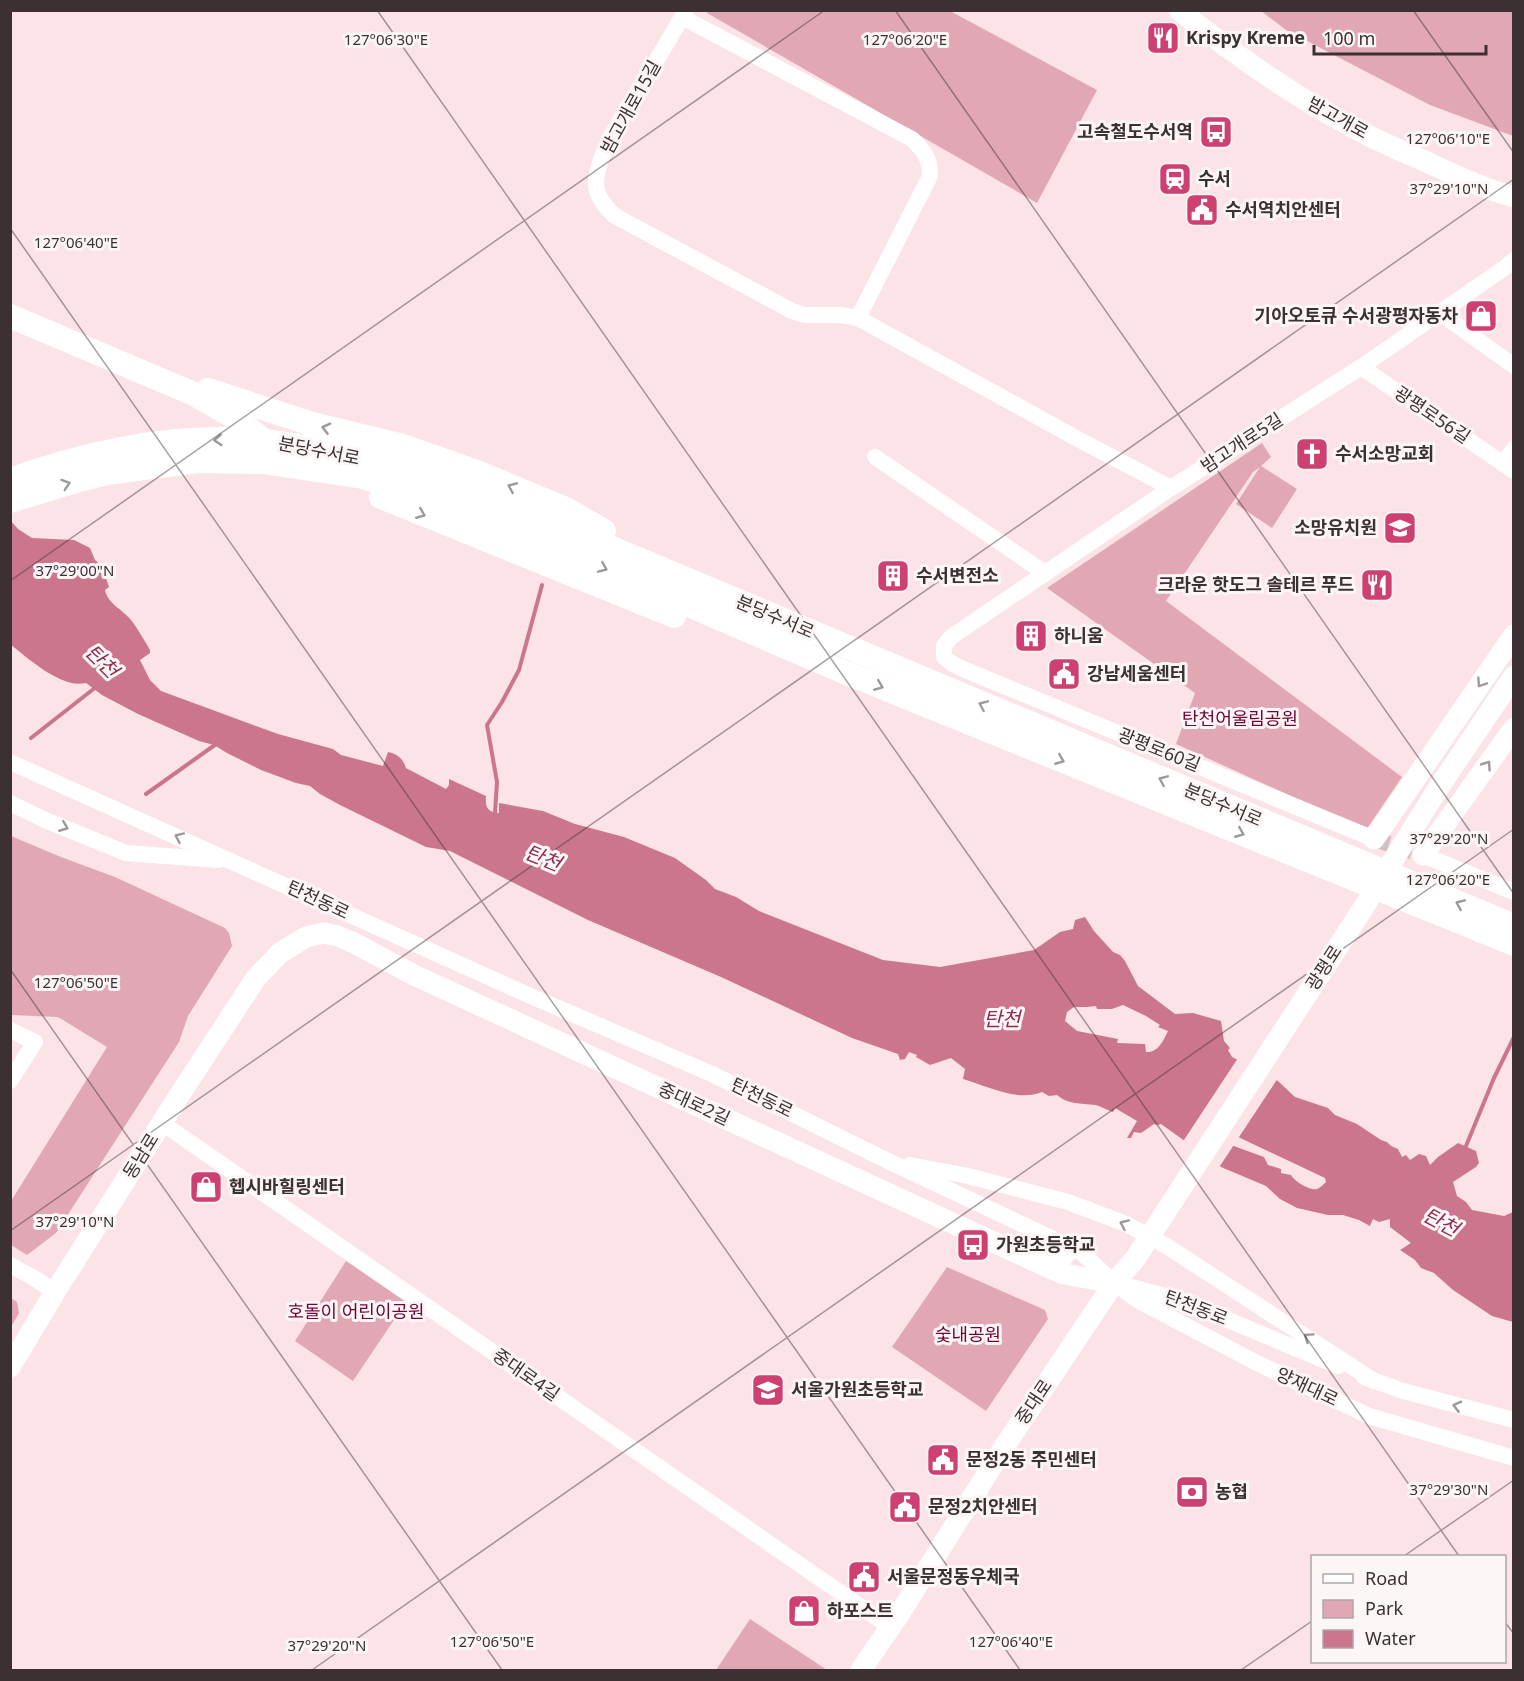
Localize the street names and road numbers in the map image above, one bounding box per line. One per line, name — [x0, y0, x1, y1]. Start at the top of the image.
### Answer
street label: 밤고개로15길 — [595, 55, 666, 158]
street label: 밤고개로 — [1304, 91, 1373, 144]
street label: 광평로56길 — [1390, 380, 1475, 448]
street label: 밤고개로5길 — [1196, 407, 1287, 478]
street label: 분당수서로 — [276, 430, 362, 470]
street label: 분당수서로 — [733, 589, 818, 643]
street label: 광평로60길 — [1115, 722, 1204, 776]
street label: 분당수서로 — [1181, 777, 1266, 831]
street label: 탄천동로 — [283, 874, 354, 924]
street label: 광평로 — [1300, 940, 1347, 995]
street label: 탄천동로 — [727, 1072, 797, 1122]
street label: 중대로2길 — [655, 1076, 734, 1130]
street label: 동남로 — [117, 1128, 163, 1183]
street label: 탄천동로 — [1161, 1284, 1232, 1330]
street label: 중대로4길 — [488, 1342, 565, 1406]
street label: 양재대로 — [1272, 1361, 1343, 1411]
street label: 중대로 — [1009, 1374, 1057, 1429]

